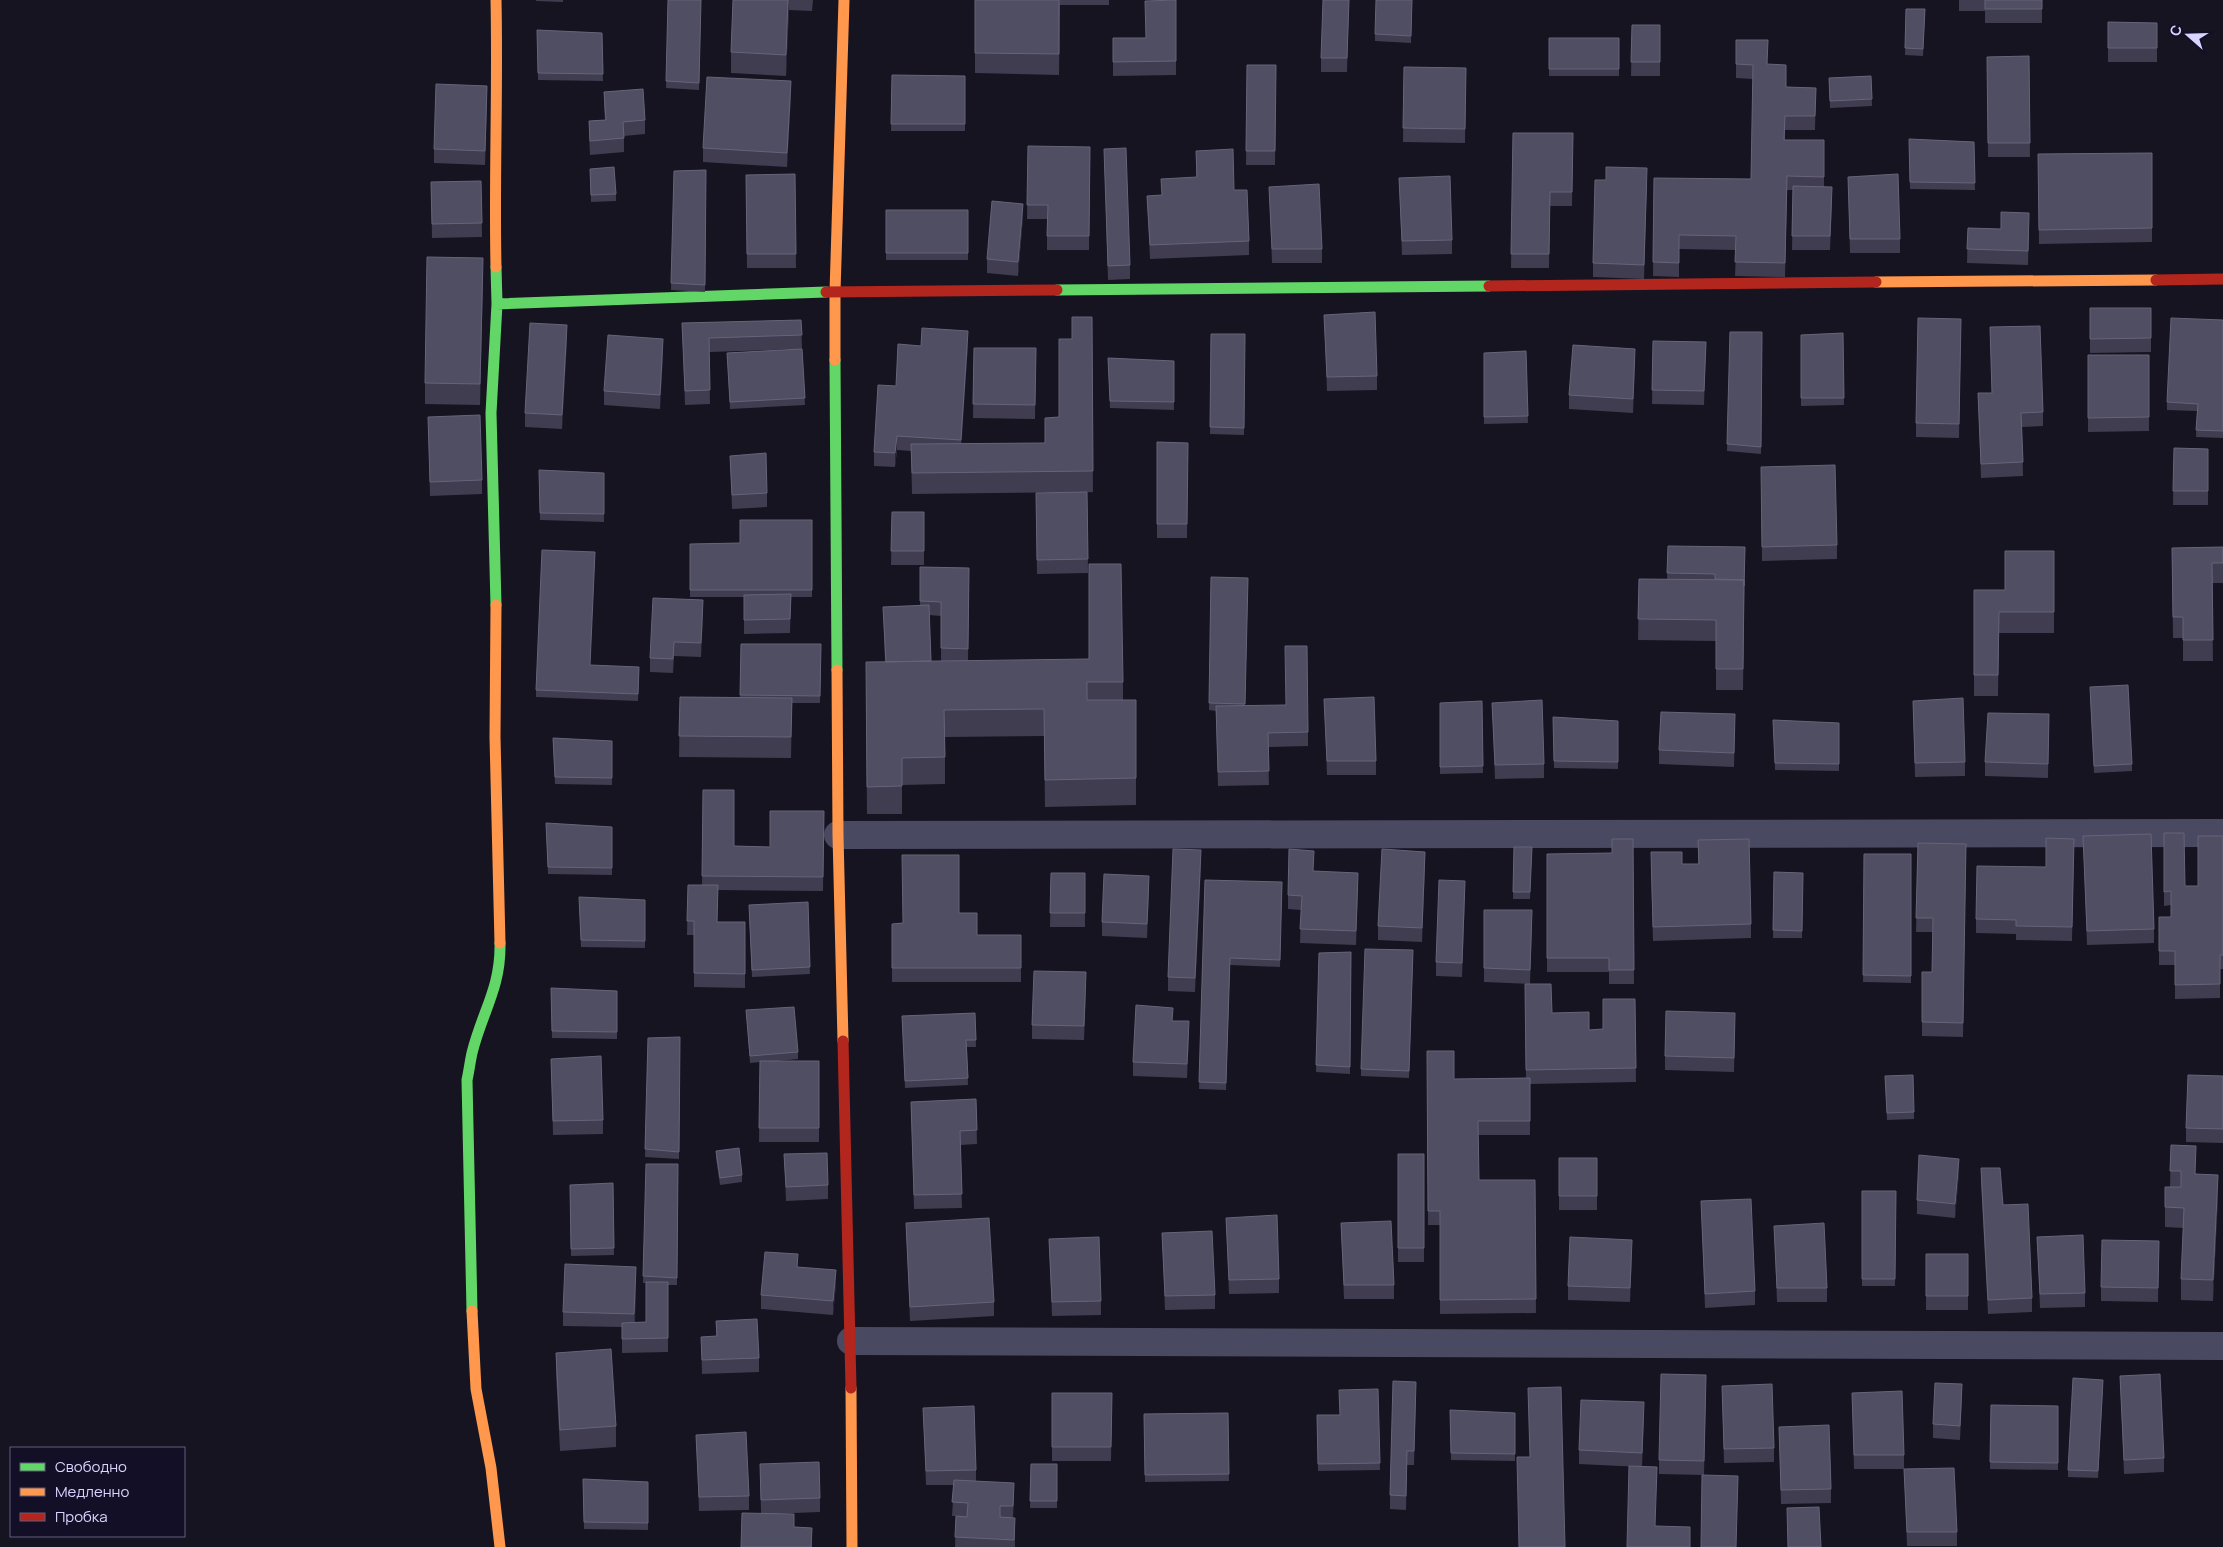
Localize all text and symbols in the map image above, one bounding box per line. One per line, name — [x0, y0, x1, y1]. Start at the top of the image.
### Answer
north arrow — [2163, 10, 2213, 60]
text: С — [2165, 22, 2186, 38]
legend — [10, 1447, 185, 1537]
text: Свободно — [55, 1456, 127, 1477]
text: Медленно — [55, 1481, 129, 1502]
text: Пробка — [55, 1506, 108, 1527]

